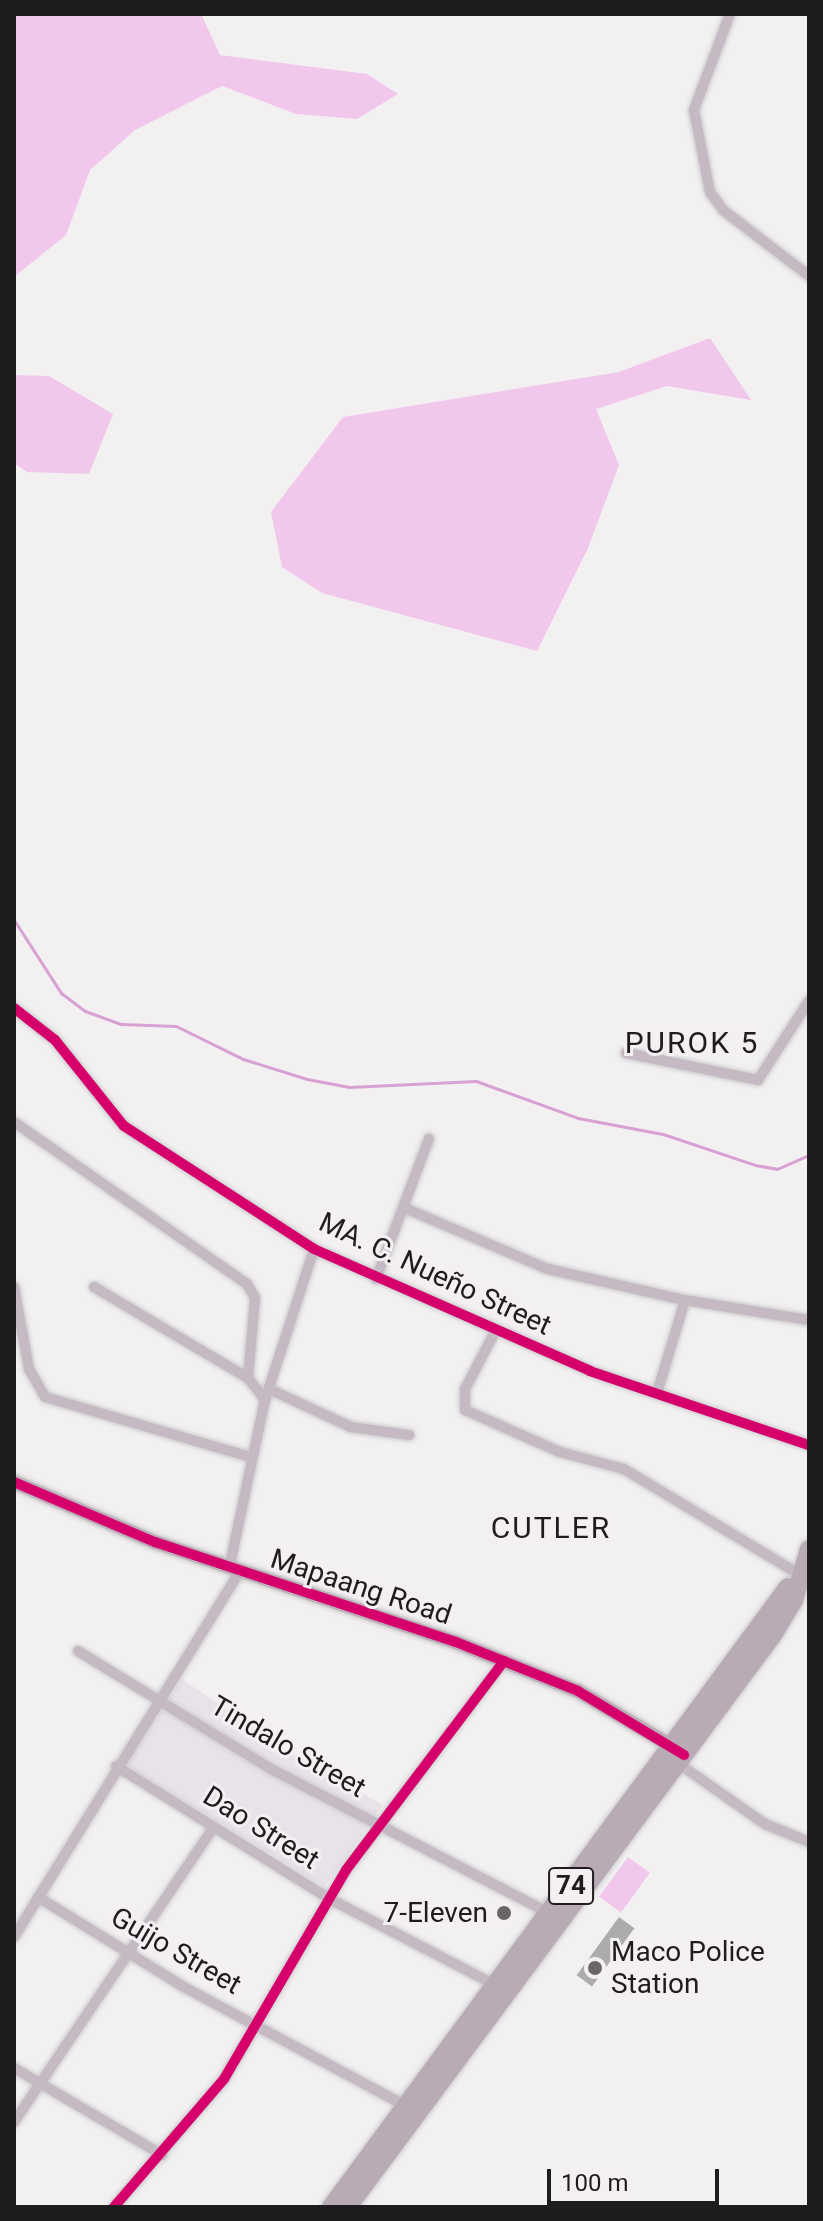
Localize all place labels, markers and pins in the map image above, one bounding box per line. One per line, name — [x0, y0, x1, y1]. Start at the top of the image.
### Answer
place label: 7-Eleven — [383, 1896, 488, 1930]
marker: 7-Eleven — [495, 1904, 513, 1922]
place label: Maco Police Station — [611, 1935, 765, 2001]
marker: Maco Police Station — [586, 1959, 604, 1977]

